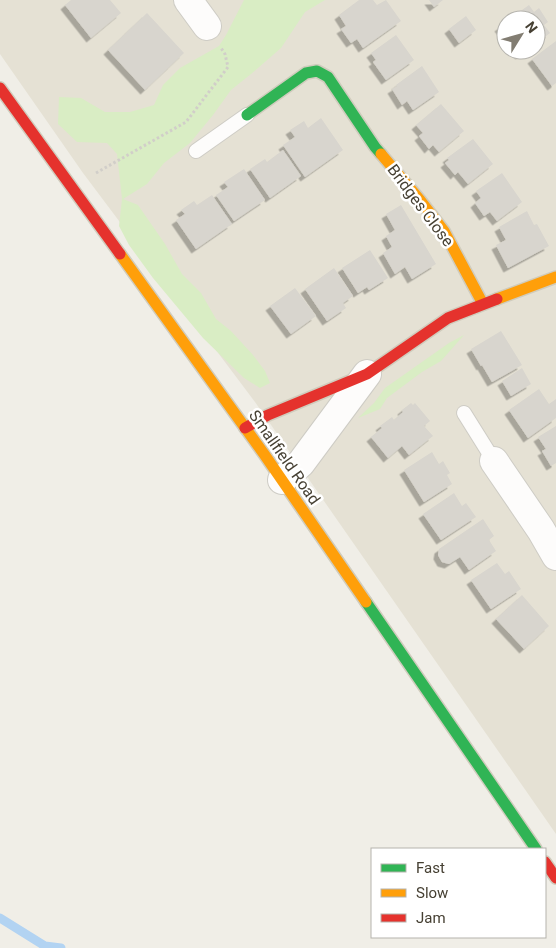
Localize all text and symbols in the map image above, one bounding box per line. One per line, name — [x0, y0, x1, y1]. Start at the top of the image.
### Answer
north arrow — [496, 10, 546, 60]
text: N — [522, 18, 541, 36]
street label: Bridges Close — [383, 160, 458, 250]
street label: Smallfield Road — [245, 406, 324, 508]
legend — [371, 848, 546, 938]
text: Fast — [416, 859, 445, 877]
text: Slow — [416, 884, 448, 902]
text: Jam — [416, 909, 446, 927]

